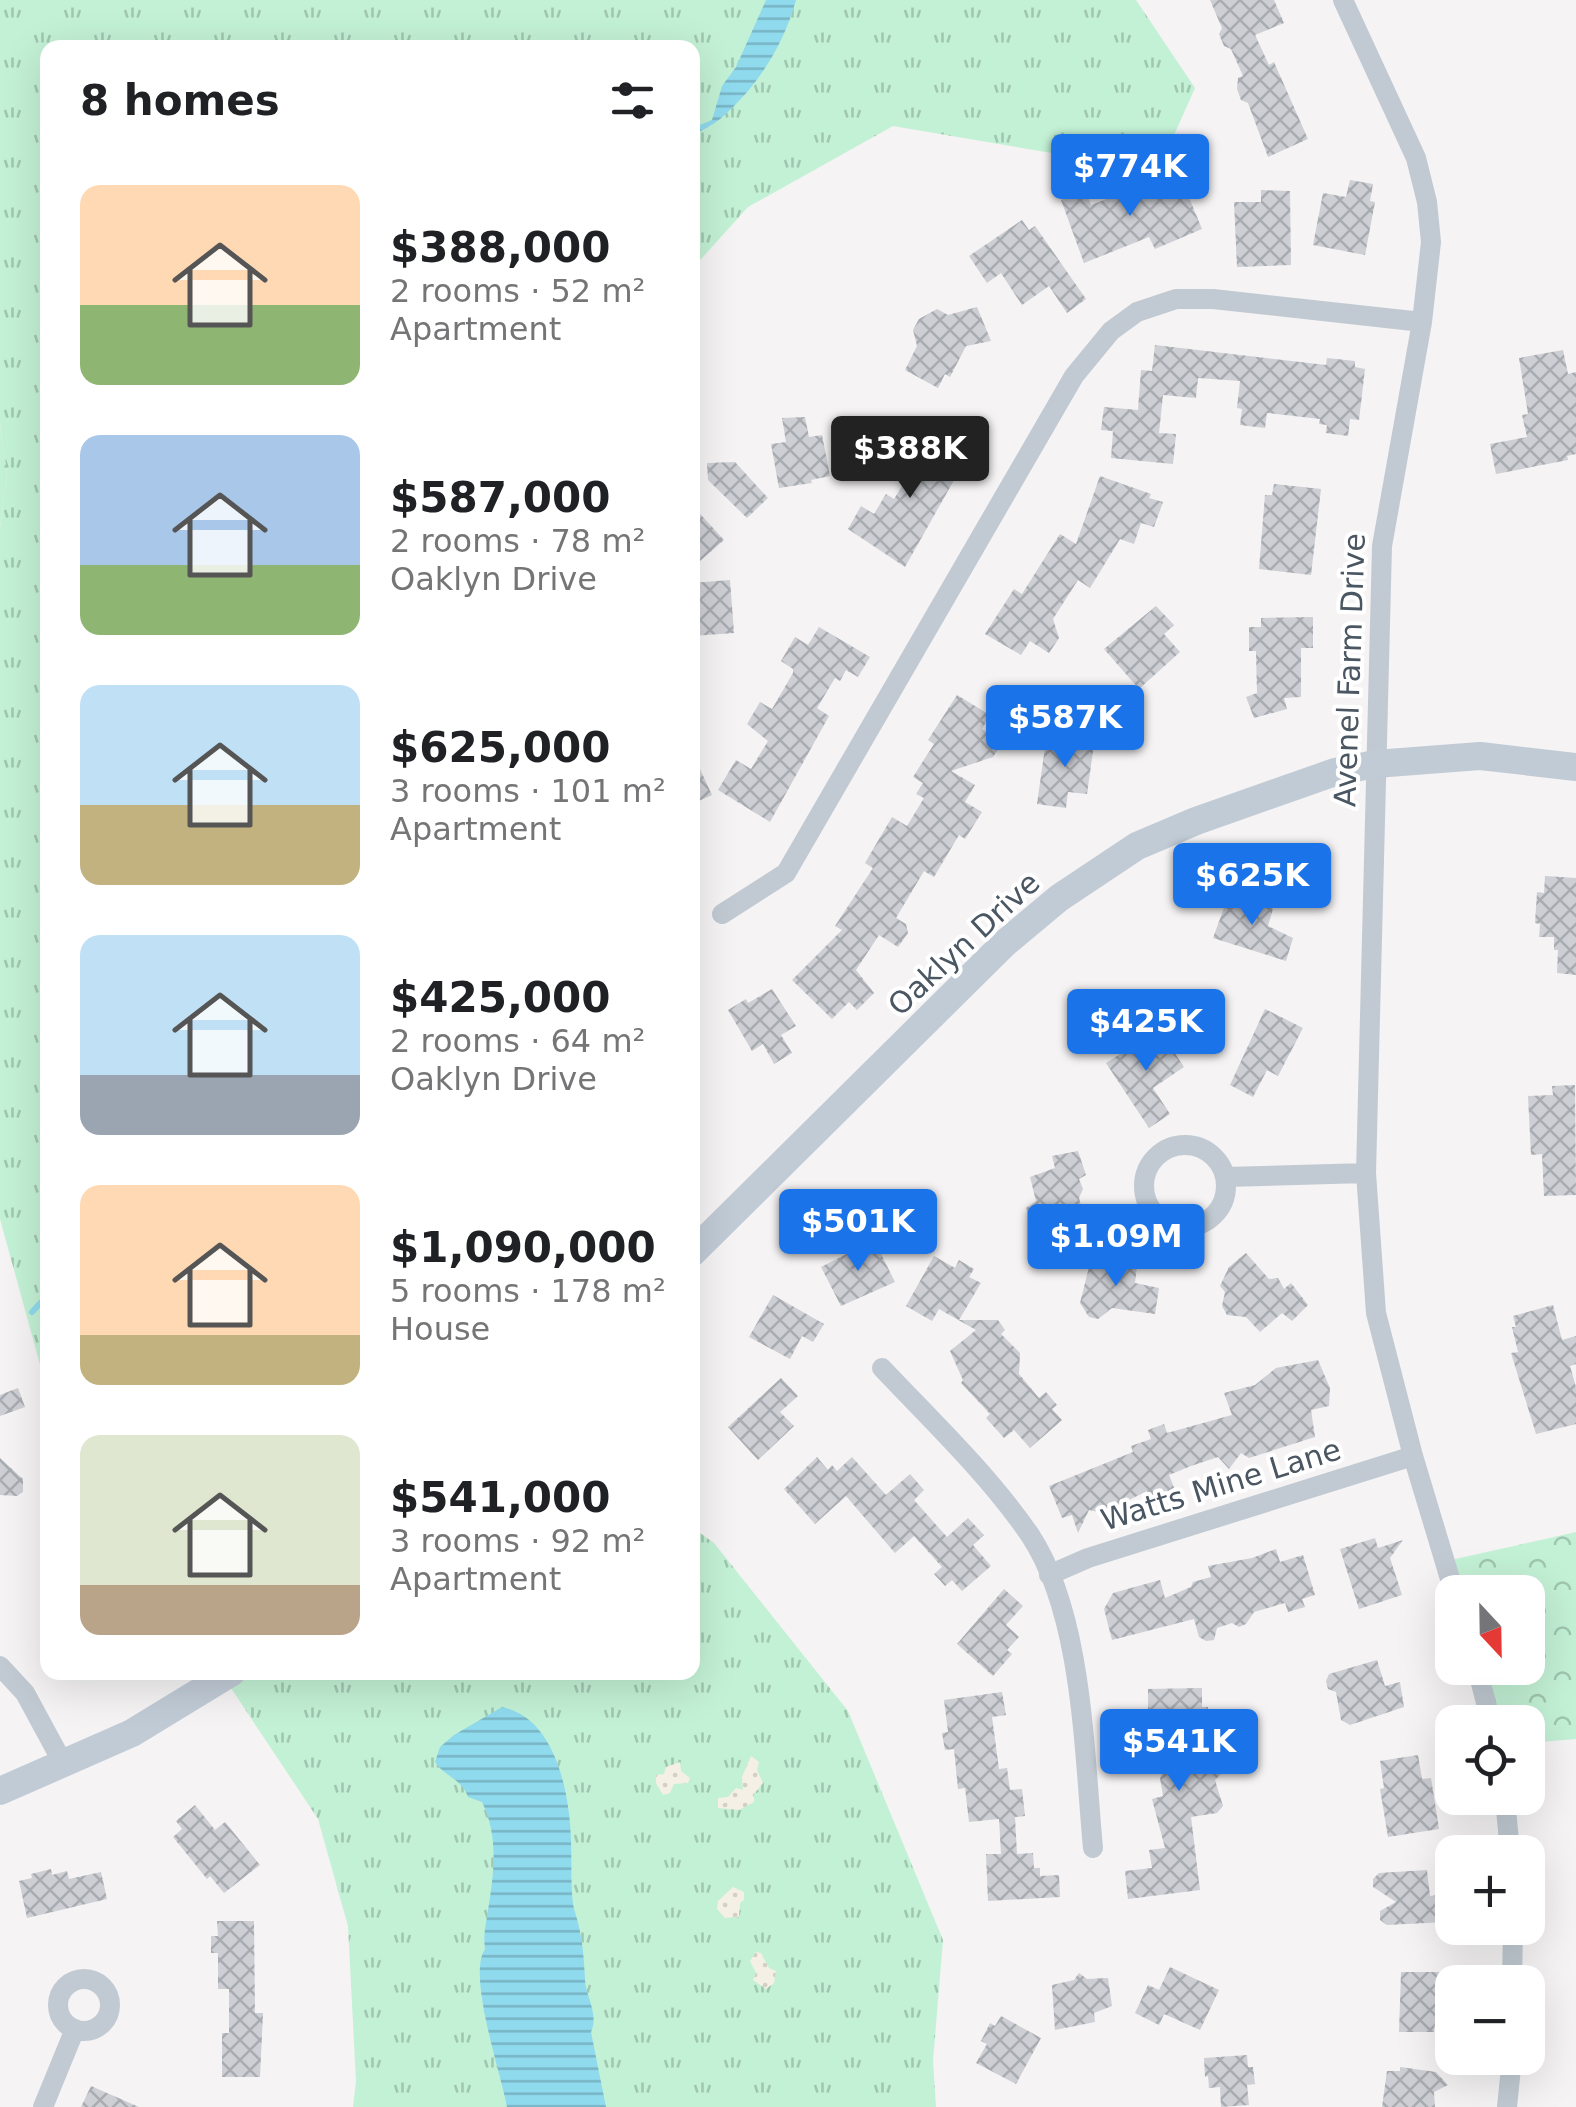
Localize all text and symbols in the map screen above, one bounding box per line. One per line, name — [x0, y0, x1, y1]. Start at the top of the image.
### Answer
icon: filters — [605, 73, 660, 128]
text: 8 homes — [80, 76, 280, 125]
pin: $774K — [1060, 134, 1200, 219]
text: $774K — [1073, 147, 1187, 185]
text: $388,000 — [390, 223, 611, 272]
icon: home — [160, 225, 280, 345]
text: 2 rooms · 52 m² — [390, 272, 645, 310]
text: Apartment — [390, 310, 561, 348]
pin: $388K — [840, 416, 980, 501]
text: $388K — [853, 429, 967, 467]
text: $587,000 — [390, 473, 611, 522]
icon: home — [160, 475, 280, 595]
text: 2 rooms · 78 m² — [390, 522, 645, 560]
street label: Avenel Farm Drive — [1327, 533, 1372, 807]
text: Oaklyn Drive — [390, 560, 597, 598]
pin: $587K — [995, 685, 1135, 770]
text: $587K — [1008, 698, 1122, 736]
text: $625,000 — [390, 723, 611, 772]
icon: home — [160, 725, 280, 845]
text: 3 rooms · 101 m² — [390, 772, 666, 810]
text: Apartment — [390, 810, 561, 848]
pin: $625K — [1182, 843, 1322, 928]
text: $625K — [1195, 856, 1309, 894]
street label: Oaklyn Drive — [881, 865, 1047, 1023]
text: $425,000 — [390, 973, 611, 1022]
icon: home — [160, 975, 280, 1095]
pin: $425K — [1076, 989, 1216, 1074]
text: $425K — [1089, 1002, 1203, 1040]
text: 2 rooms · 64 m² — [390, 1022, 645, 1060]
text: Oaklyn Drive — [390, 1060, 597, 1098]
pin: $501K — [788, 1189, 928, 1274]
text: $501K — [801, 1202, 915, 1240]
pin: $1.09M — [1035, 1204, 1197, 1289]
text: $1.09M — [1049, 1217, 1183, 1255]
text: $1,090,000 — [390, 1223, 656, 1272]
icon: home — [160, 1225, 280, 1345]
text: 5 rooms · 178 m² — [390, 1272, 666, 1310]
text: House — [390, 1310, 490, 1348]
street label: Watts Mine Lane — [1097, 1431, 1345, 1538]
text: $541,000 — [390, 1473, 611, 1522]
icon: home — [160, 1475, 280, 1595]
text: 3 rooms · 92 m² — [390, 1522, 645, 1560]
text: Apartment — [390, 1560, 561, 1598]
north arrow — [1435, 1575, 1545, 1685]
map controls — [1435, 1575, 1545, 2075]
button: locate — [1435, 1705, 1545, 1815]
pin: $541K — [1109, 1709, 1249, 1794]
text: $541K — [1122, 1722, 1236, 1760]
button: + — [1435, 1835, 1545, 1945]
button: − — [1435, 1965, 1545, 2075]

